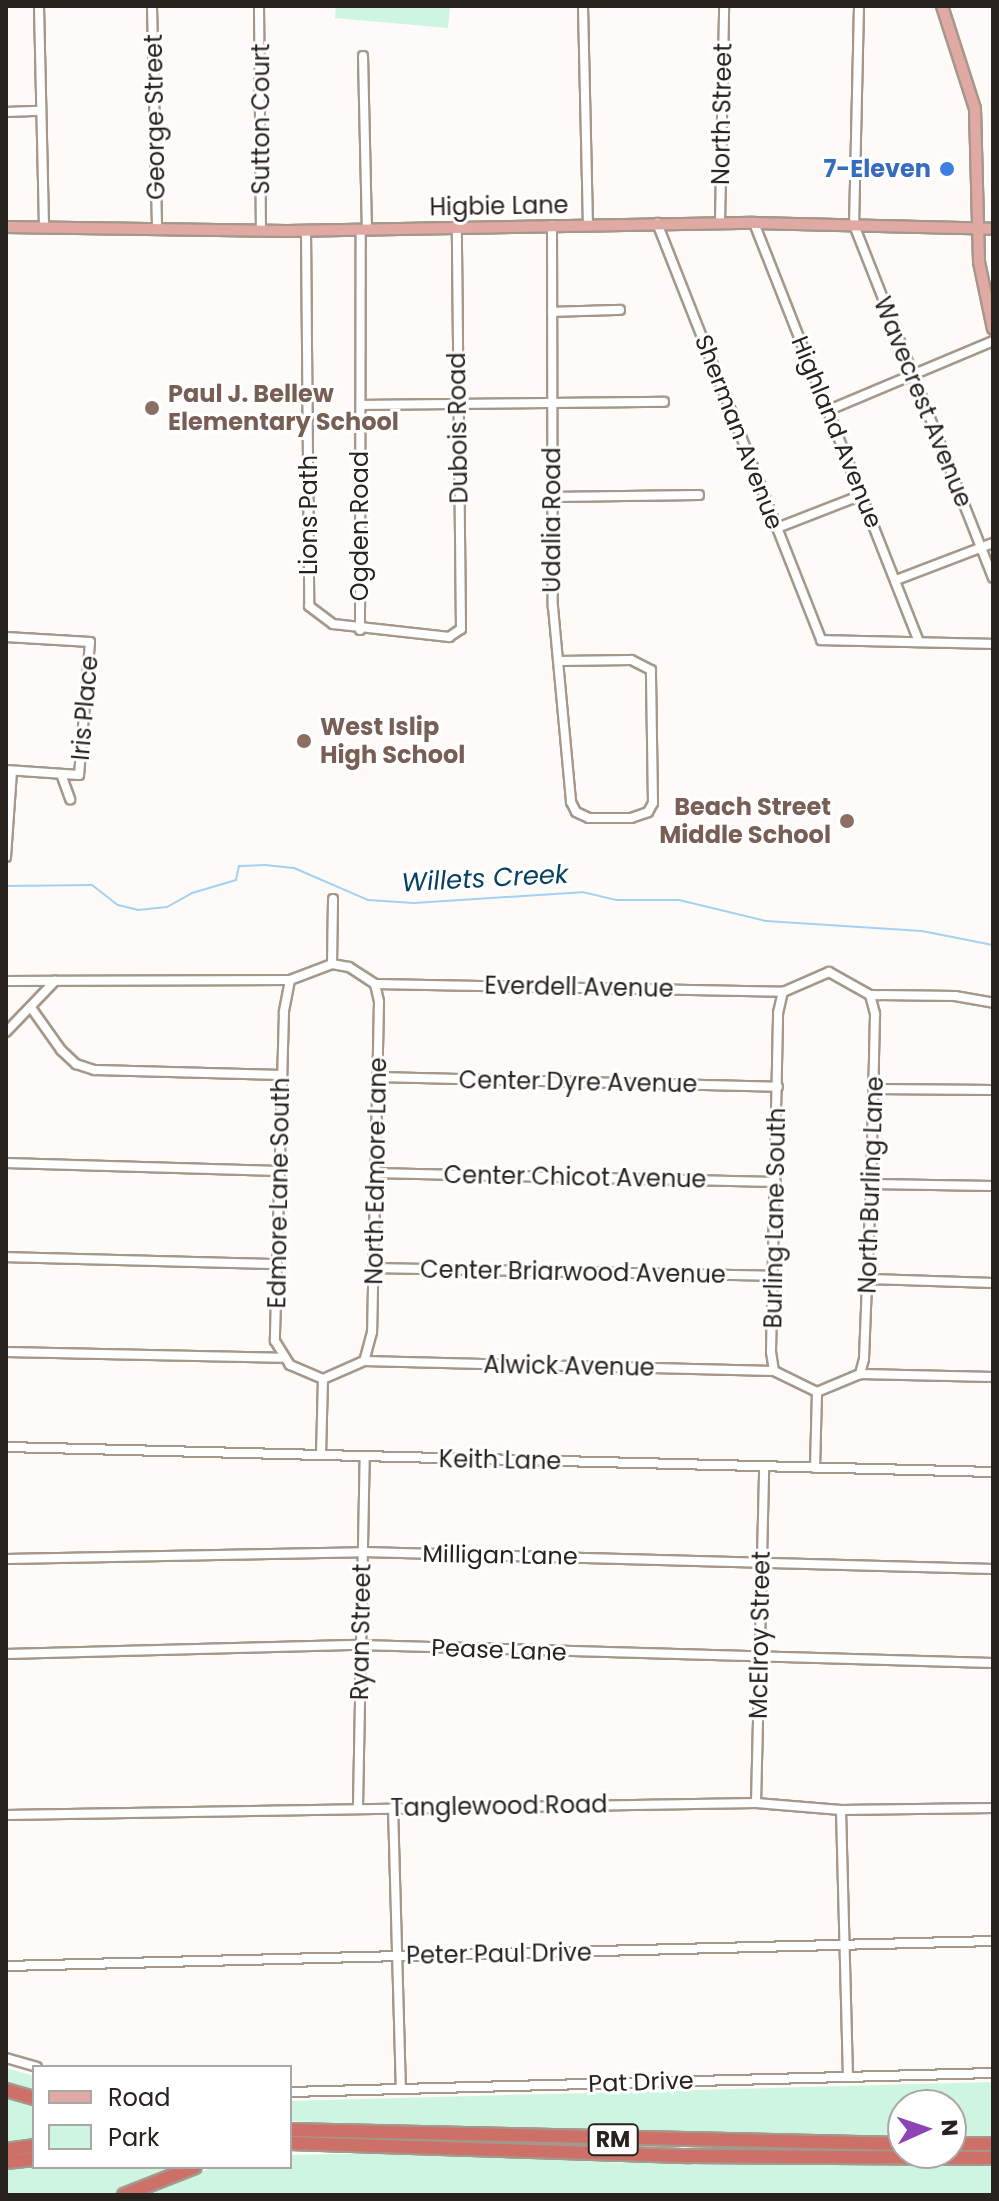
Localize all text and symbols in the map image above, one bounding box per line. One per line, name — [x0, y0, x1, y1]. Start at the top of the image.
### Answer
street label: George Street — [139, 34, 171, 200]
street label: North Street — [706, 43, 738, 185]
street label: Sutton Court — [247, 44, 275, 194]
place label: 7-Eleven — [823, 155, 931, 183]
marker: 7-Eleven — [938, 160, 956, 178]
street label: Higbie Lane — [429, 190, 569, 222]
street label: Wavecrest Avenue — [868, 293, 978, 511]
street label: Sherman Avenue — [689, 331, 789, 533]
street label: Highland Avenue — [785, 332, 889, 532]
street label: Dubois Road — [442, 352, 474, 504]
place label: Paul J. Bellew Elementary School — [168, 380, 399, 436]
marker: Paul J. Bellew Elementary School — [143, 399, 161, 417]
street label: Udalia Road — [538, 447, 566, 593]
street label: Ogden Road — [346, 451, 374, 601]
street label: Lions Path — [295, 455, 323, 575]
street label: Iris Place — [66, 654, 104, 762]
place label: West Islip High School — [320, 713, 465, 769]
marker: West Islip High School — [295, 732, 313, 750]
place label: Beach Street Middle School — [659, 793, 831, 849]
marker: Beach Street Middle School — [838, 812, 856, 830]
water label: Willets Creek — [401, 859, 569, 899]
street label: Everdell Avenue — [484, 971, 674, 1003]
street label: North Edmore Lane — [360, 1057, 392, 1285]
street label: Center Dyre Avenue — [458, 1066, 698, 1098]
street label: North Burling Lane — [853, 1076, 889, 1294]
street label: Edmore Lane South — [263, 1077, 295, 1309]
street label: Burling Lane South — [759, 1107, 791, 1329]
street label: Center Chicot Avenue — [443, 1160, 707, 1194]
street label: Center Briarwood Avenue — [420, 1255, 726, 1289]
street label: Alwick Avenue — [483, 1350, 655, 1382]
street label: Keith Lane — [439, 1445, 561, 1475]
street label: Milligan Lane — [422, 1539, 578, 1571]
street label: McElroy Street — [744, 1551, 776, 1719]
street label: Ryan Street — [345, 1564, 377, 1700]
street label: Pease Lane — [431, 1633, 567, 1667]
street label: Tanglewood Road — [390, 1790, 608, 1822]
street label: Peter Paul Drive — [406, 1938, 592, 1970]
legend — [32, 2065, 292, 2169]
street label: Pat Drive — [588, 2066, 694, 2098]
text: Road — [108, 2081, 170, 2114]
north arrow — [887, 2089, 967, 2169]
text: N — [934, 2119, 965, 2137]
text: Park — [108, 2121, 159, 2154]
road number: RM — [587, 2122, 639, 2158]

